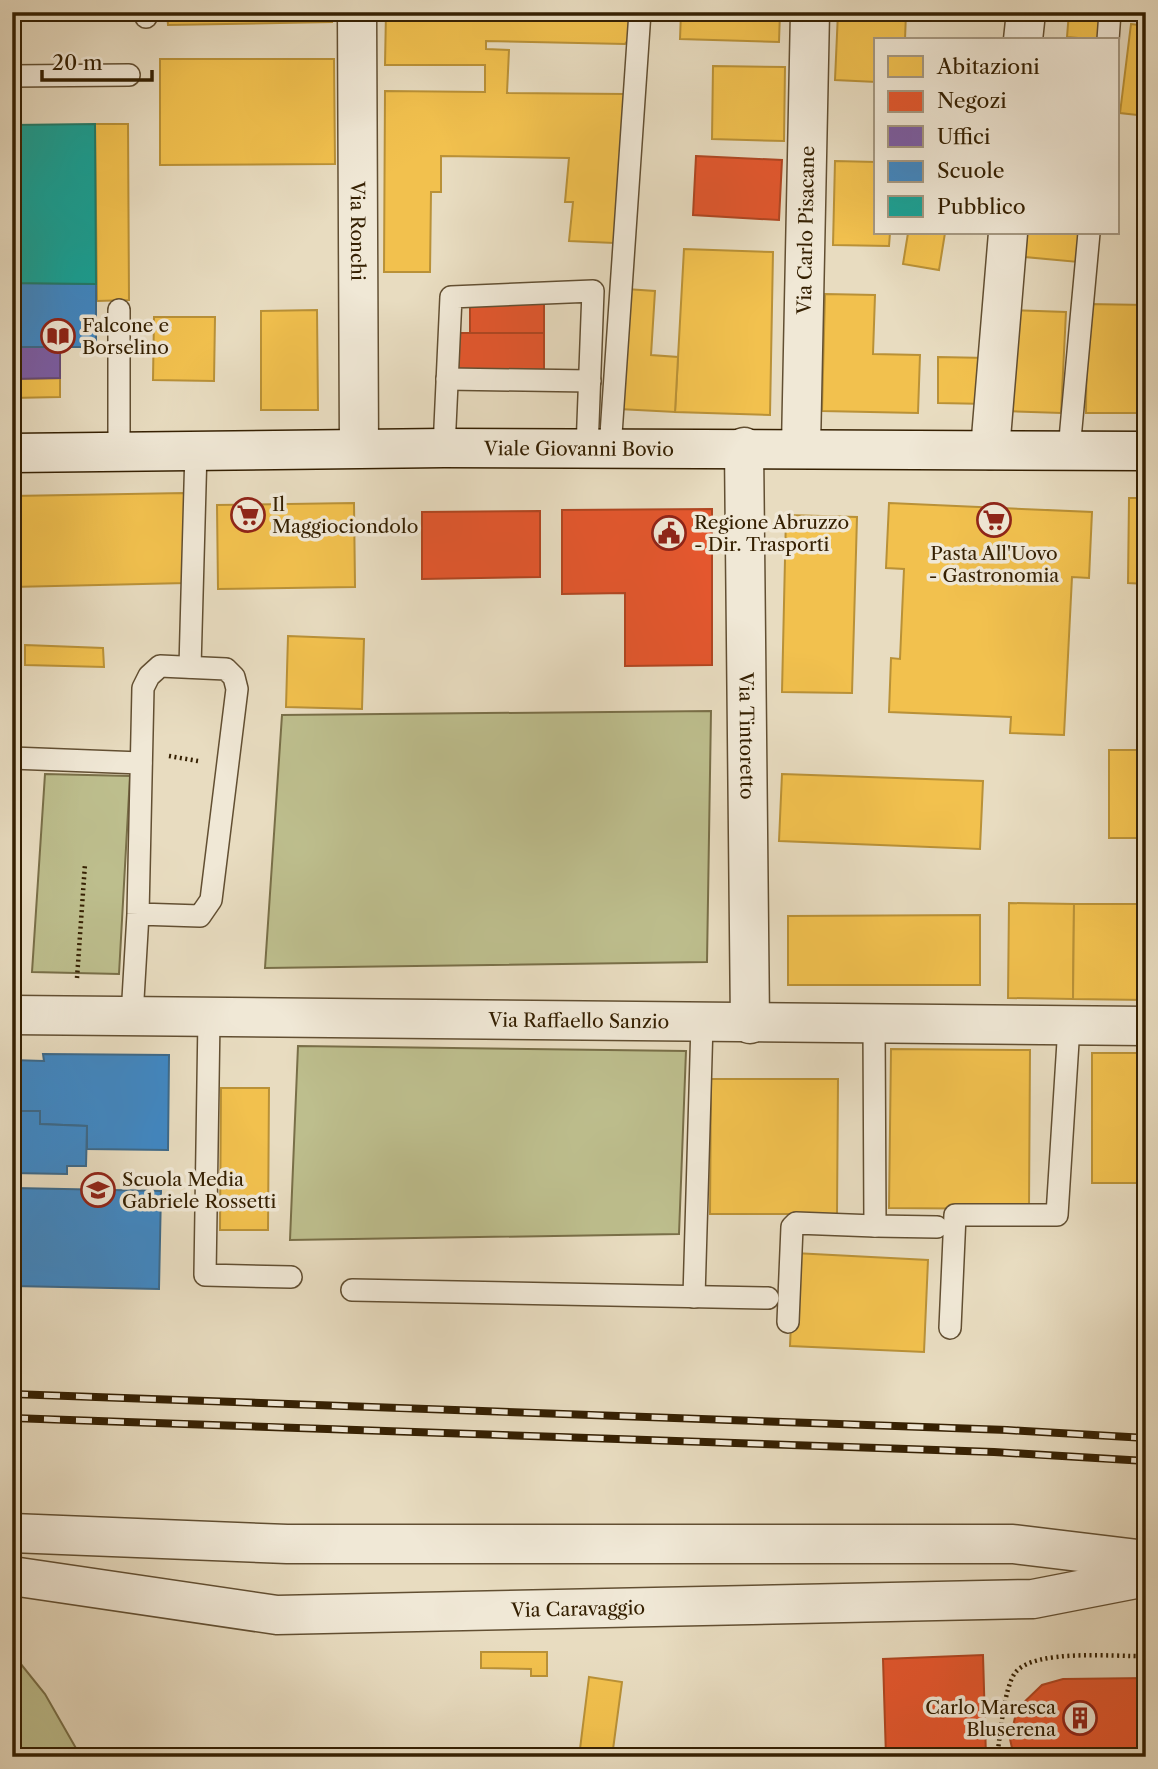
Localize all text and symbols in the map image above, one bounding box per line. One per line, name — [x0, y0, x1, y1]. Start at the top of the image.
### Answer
scale bar — [42, 38, 152, 82]
legend — [874, 38, 1120, 234]
text: 20 m — [52, 50, 103, 75]
text: Abitazioni — [936, 54, 1040, 79]
text: Negozi — [937, 88, 1007, 113]
text: Uffici — [937, 124, 991, 149]
street label: Via Carlo Pisacane — [792, 145, 819, 316]
text: Scuole — [937, 158, 1004, 183]
street label: Via Ronchi — [346, 180, 370, 281]
text: Pubblico — [937, 194, 1026, 219]
place label: Falcone e Borselino — [82, 314, 169, 359]
library icon: Falcone e Borselino — [39, 317, 77, 355]
street label: Viale Giovanni Bovio — [483, 437, 674, 460]
place label: Il Maggiociondolo — [272, 493, 418, 538]
supermarket icon: Il Maggiociondolo — [229, 496, 267, 534]
supermarket icon: Pasta All'Uovo - Gastronomia — [975, 501, 1013, 539]
place label: Regione Abruzzo - Dir. Trasporti — [694, 511, 849, 556]
public building icon: Regione Abruzzo - Dir. Trasporti — [650, 514, 688, 552]
place label: Pasta All'Uovo - Gastronomia — [929, 542, 1059, 587]
street label: Via Tintoretto — [735, 671, 759, 800]
street label: Via Raffaello Sanzio — [488, 1008, 669, 1033]
place label: Scuola Media Gabriele Rossetti — [122, 1168, 277, 1213]
school or university icon: Scuola Media Gabriele Rossetti — [79, 1171, 117, 1209]
street label: Via Caravaggio — [510, 1596, 645, 1622]
place label: Carlo Maresca Bluserena — [925, 1696, 1056, 1741]
building icon: Carlo Maresca Bluserena — [1061, 1699, 1099, 1737]

